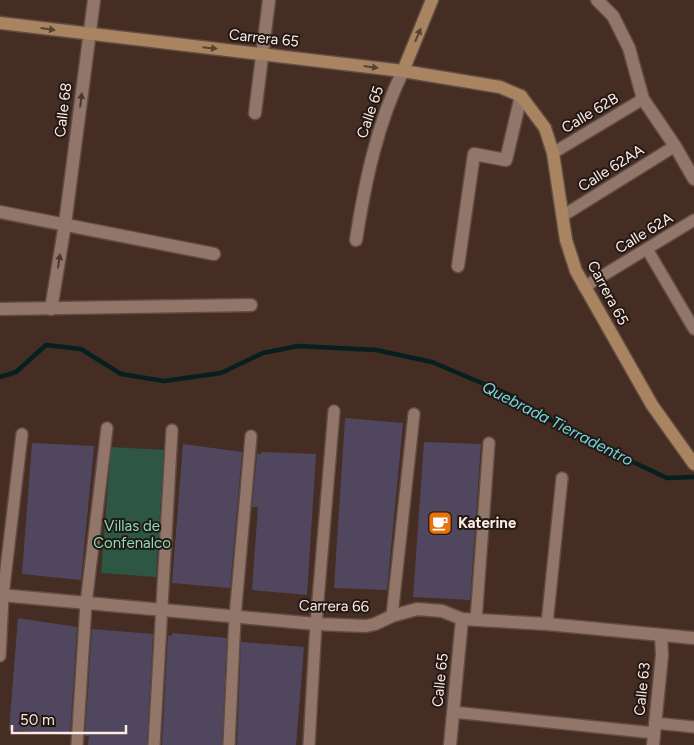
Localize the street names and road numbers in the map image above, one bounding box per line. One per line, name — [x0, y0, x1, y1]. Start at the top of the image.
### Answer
street label: Carrera 65 — [228, 25, 300, 51]
street label: Calle 68 — [51, 82, 75, 138]
street label: Calle 65 — [353, 84, 387, 140]
street label: Calle 62B — [558, 89, 622, 137]
street label: Calle 62AA — [575, 141, 647, 195]
street label: Calle 62A — [612, 209, 676, 257]
street label: Carrera 65 — [584, 258, 632, 328]
street label: Carrera 66 — [299, 596, 370, 616]
street label: Calle 65 — [428, 652, 452, 708]
street label: Calle 63 — [630, 661, 654, 717]

